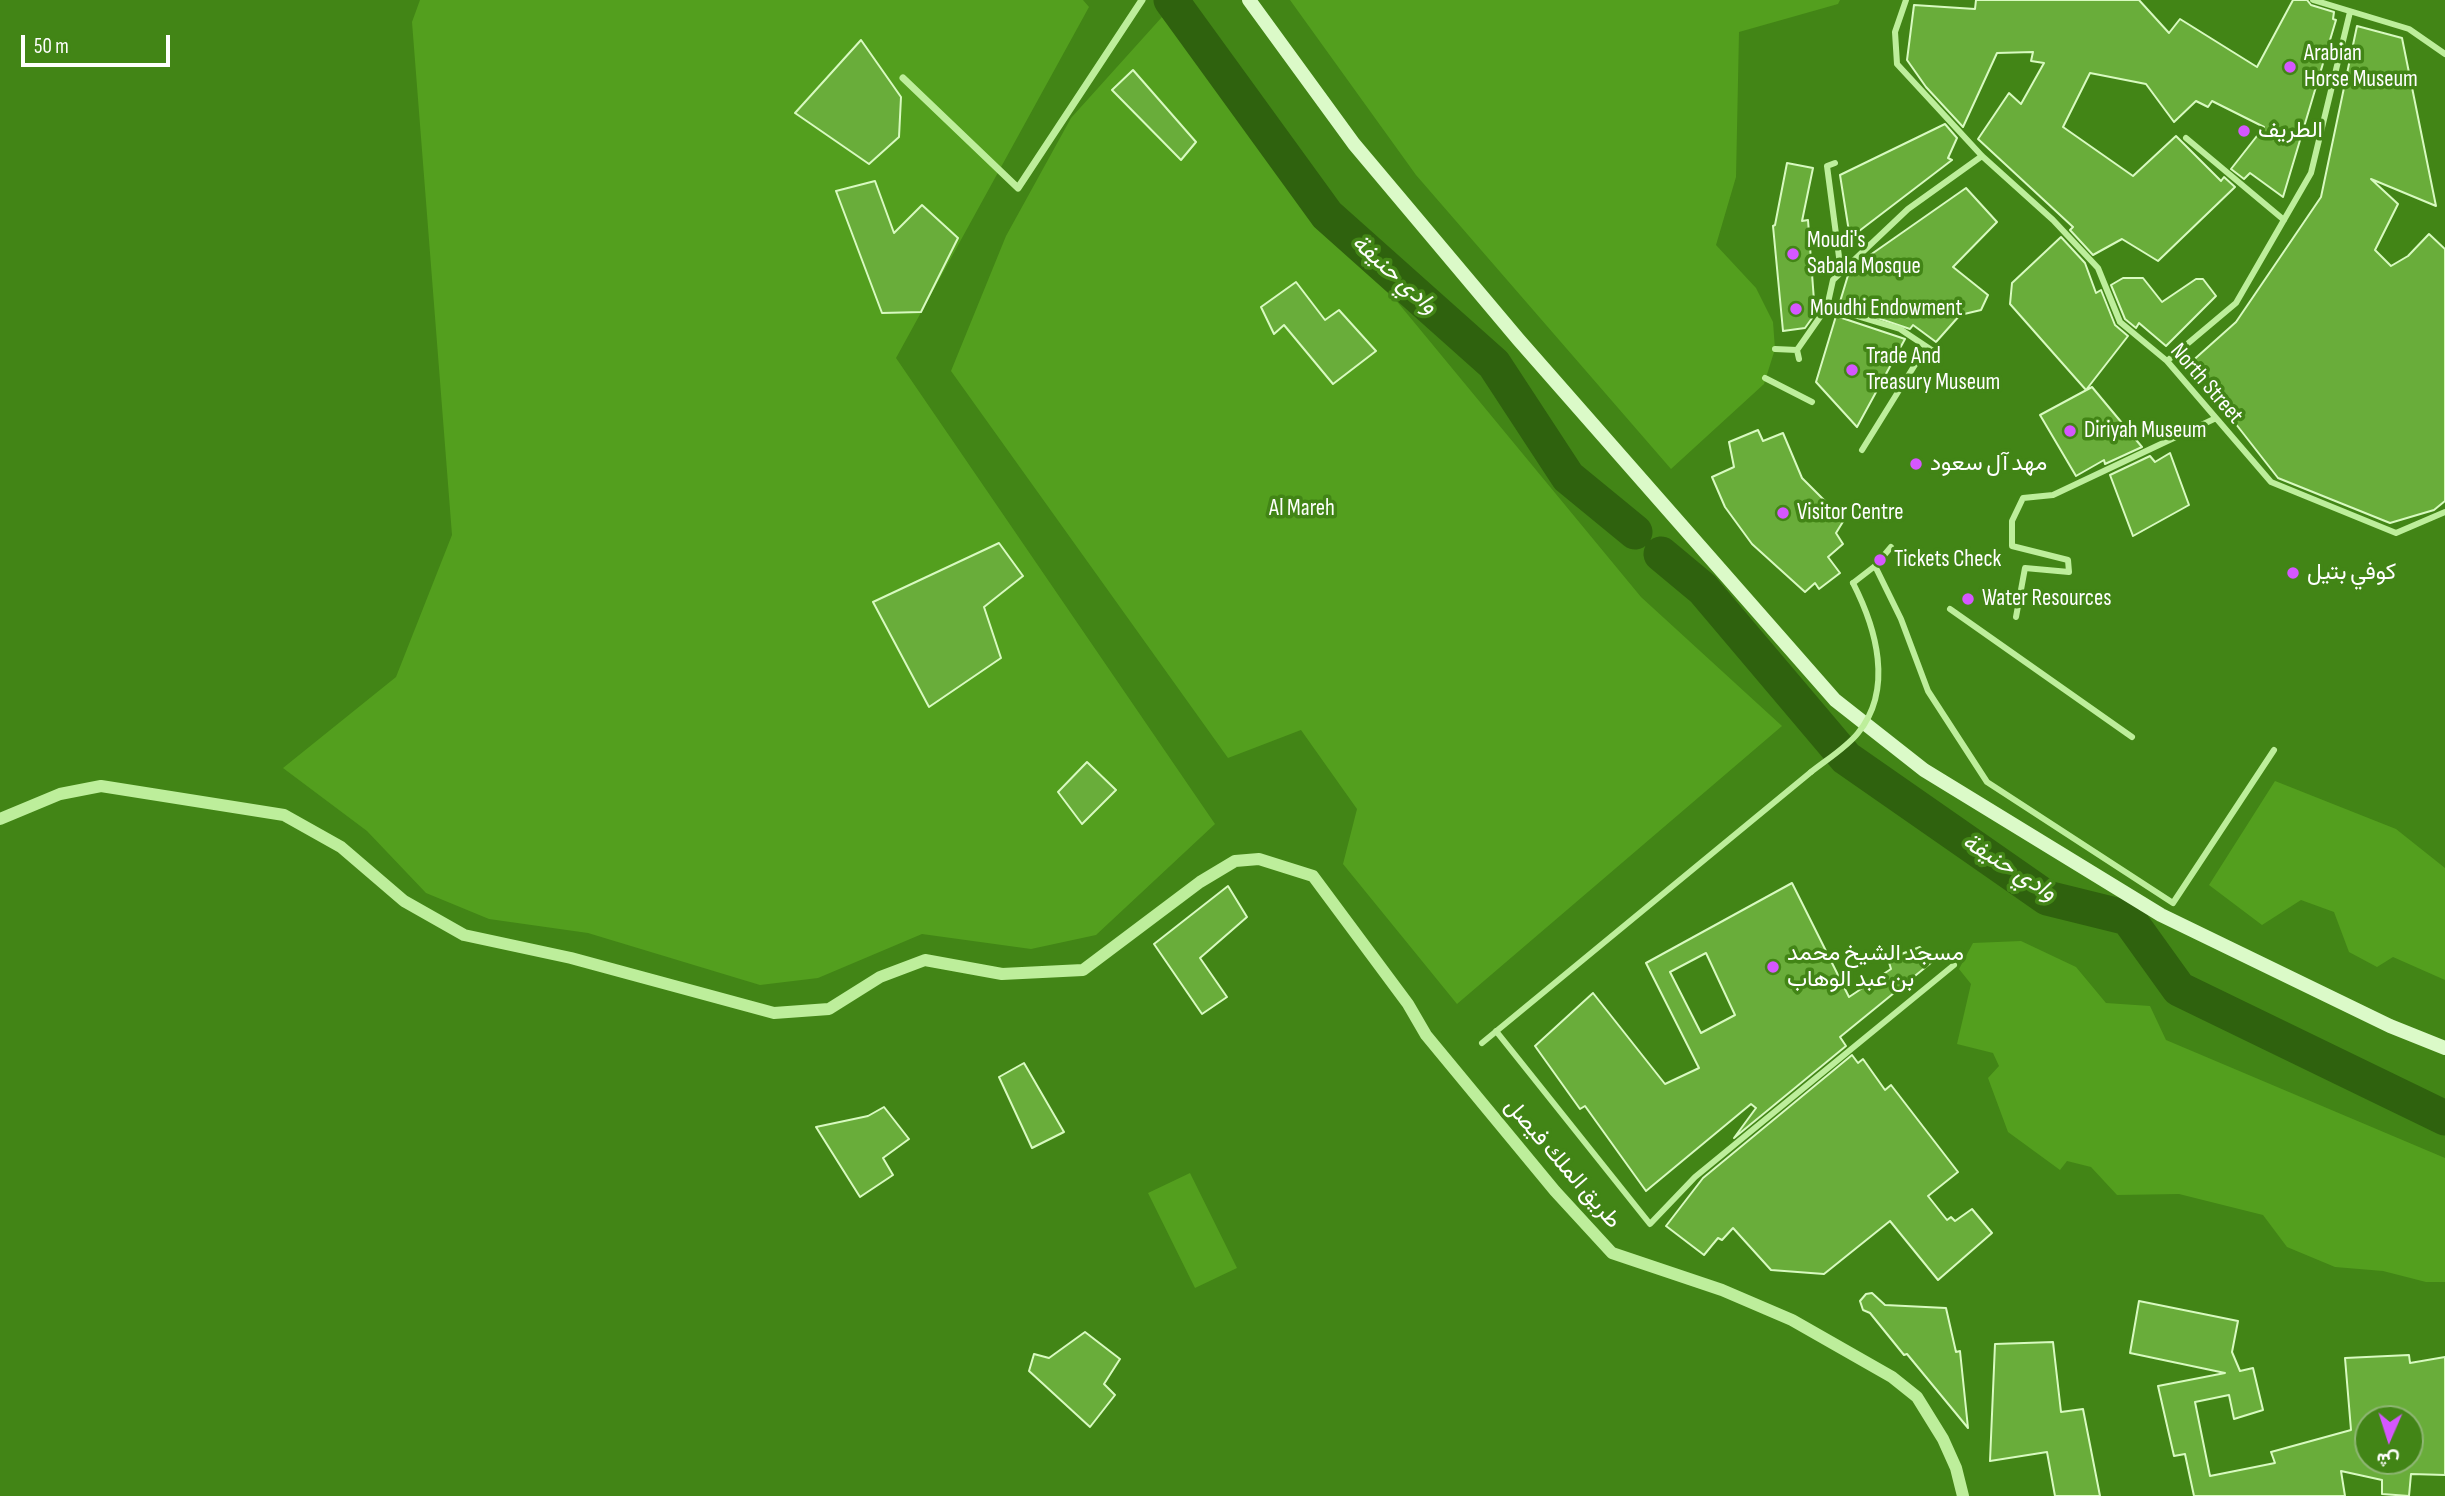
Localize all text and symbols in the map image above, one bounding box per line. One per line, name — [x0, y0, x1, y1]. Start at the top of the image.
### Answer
scale bar — [24, 21, 173, 65]
text: 50 m — [34, 34, 69, 59]
place label: Arabian Horse Museum — [2304, 40, 2418, 94]
marker: Arabian Horse Museum — [2282, 59, 2298, 75]
place label: الطريف — [2258, 117, 2323, 145]
marker: الطريف — [2236, 123, 2252, 139]
place label: Moudi's Sabala Mosque — [1807, 227, 1921, 281]
water label: وادي حنيفة — [1345, 229, 1443, 321]
marker: Moudi's Sabala Mosque — [1785, 246, 1801, 262]
place label: Moudhi Endowment — [1810, 295, 1962, 323]
marker: Moudhi Endowment — [1788, 301, 1804, 317]
street label: North Street — [2164, 338, 2248, 430]
place label: Trade And Treasury Museum — [1866, 343, 2000, 397]
marker: Trade And Treasury Museum — [1844, 362, 1860, 378]
place label: Diriyah Museum — [2084, 417, 2207, 445]
marker: Diriyah Museum — [2062, 423, 2078, 439]
place label: مهد آل سعود — [1930, 450, 2047, 478]
marker: مهد آل سعود — [1908, 456, 1924, 472]
park label: Al Mareh — [1269, 495, 1335, 523]
place label: Visitor Centre — [1797, 499, 1903, 527]
marker: Visitor Centre — [1775, 505, 1791, 521]
place label: Tickets Check — [1894, 546, 2001, 574]
marker: Tickets Check — [1872, 552, 1888, 568]
place label: كوفي بتيل — [2307, 559, 2396, 587]
marker: كوفي بتيل — [2285, 565, 2301, 581]
place label: Water Resources — [1982, 585, 2111, 613]
marker: Water Resources — [1960, 591, 1976, 607]
water label: وادي حنيفة — [1957, 828, 2061, 908]
place label: مسجد الشيخ محمد بن عبد الوهاب — [1787, 940, 1964, 994]
marker: مسجد الشيخ محمد بن عبد الوهاب — [1765, 959, 1781, 975]
street label: طريق الملك فيصل — [1498, 1093, 1626, 1235]
north arrow — [2354, 1405, 2424, 1475]
text: ش — [2376, 1447, 2400, 1472]

